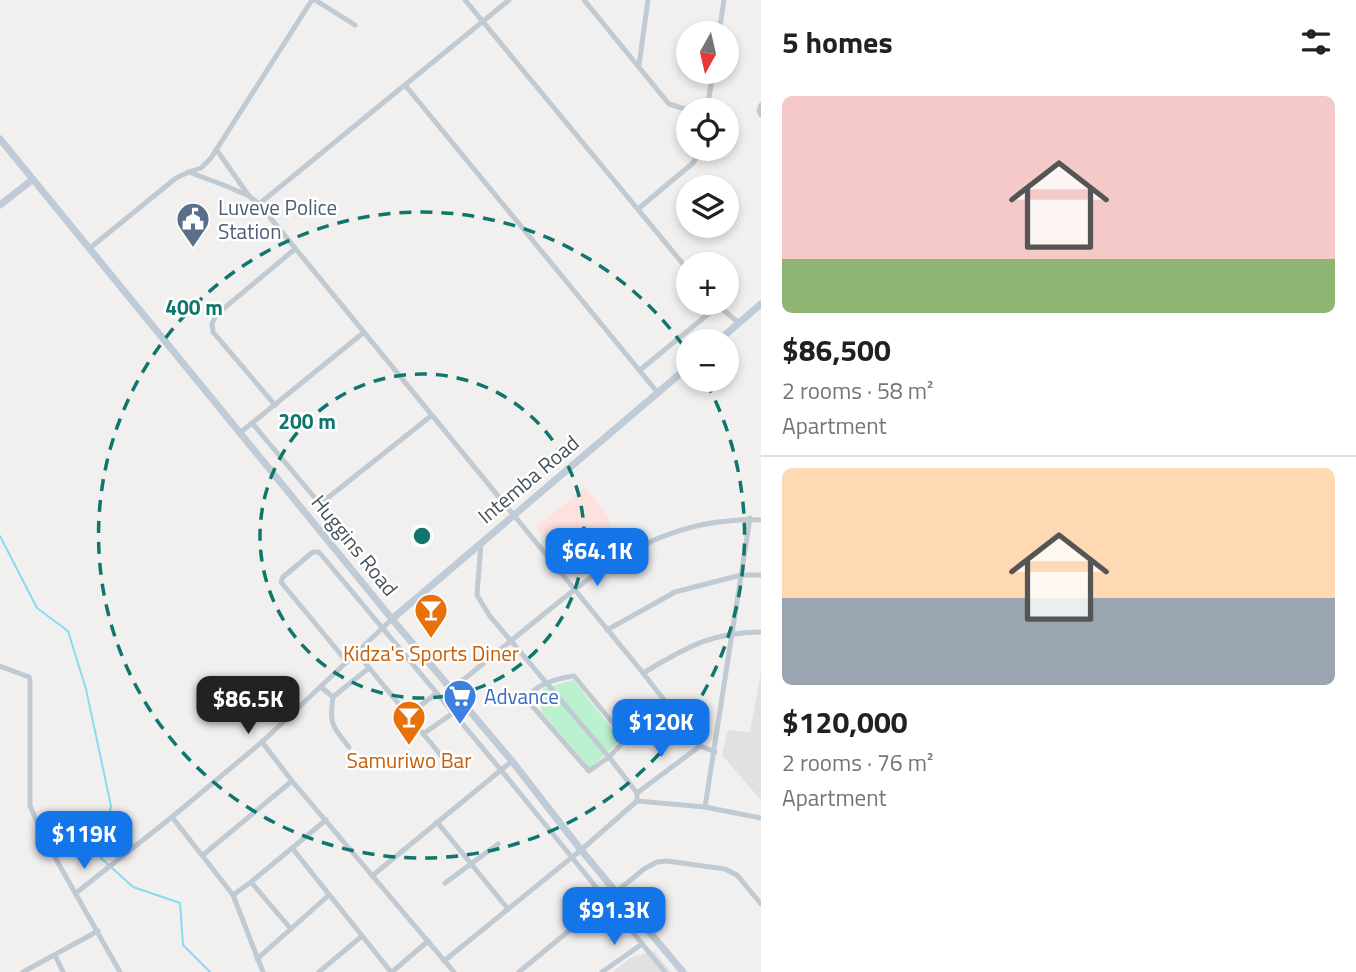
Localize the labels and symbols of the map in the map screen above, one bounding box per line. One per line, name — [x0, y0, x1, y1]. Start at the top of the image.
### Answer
north arrow — [676, 21, 738, 84]
place label: Luveve Police Station — [218, 191, 337, 247]
public building icon: Luveve Police Station — [174, 200, 212, 249]
text: 400 m — [165, 291, 223, 323]
text: 200 m — [278, 405, 336, 437]
street label: Intemba Road — [470, 427, 586, 531]
street label: Huggins Road — [304, 487, 406, 603]
centre of rings — [410, 524, 434, 548]
pin: $64.1K — [540, 528, 654, 588]
bar icon: Kidza's Sports Diner — [412, 591, 450, 640]
place label: Kidza's Sports Diner — [343, 637, 519, 669]
pin: $86.5K — [191, 676, 305, 736]
supermarket icon: Advance — [441, 677, 479, 726]
place label: Advance — [484, 680, 559, 712]
bar icon: Samuriwo Bar — [390, 698, 428, 747]
pin: $120K — [612, 700, 710, 759]
place label: Samuriwo Bar — [347, 744, 471, 776]
pin: $119K — [35, 812, 133, 871]
pin: $91.3K — [557, 888, 671, 947]

